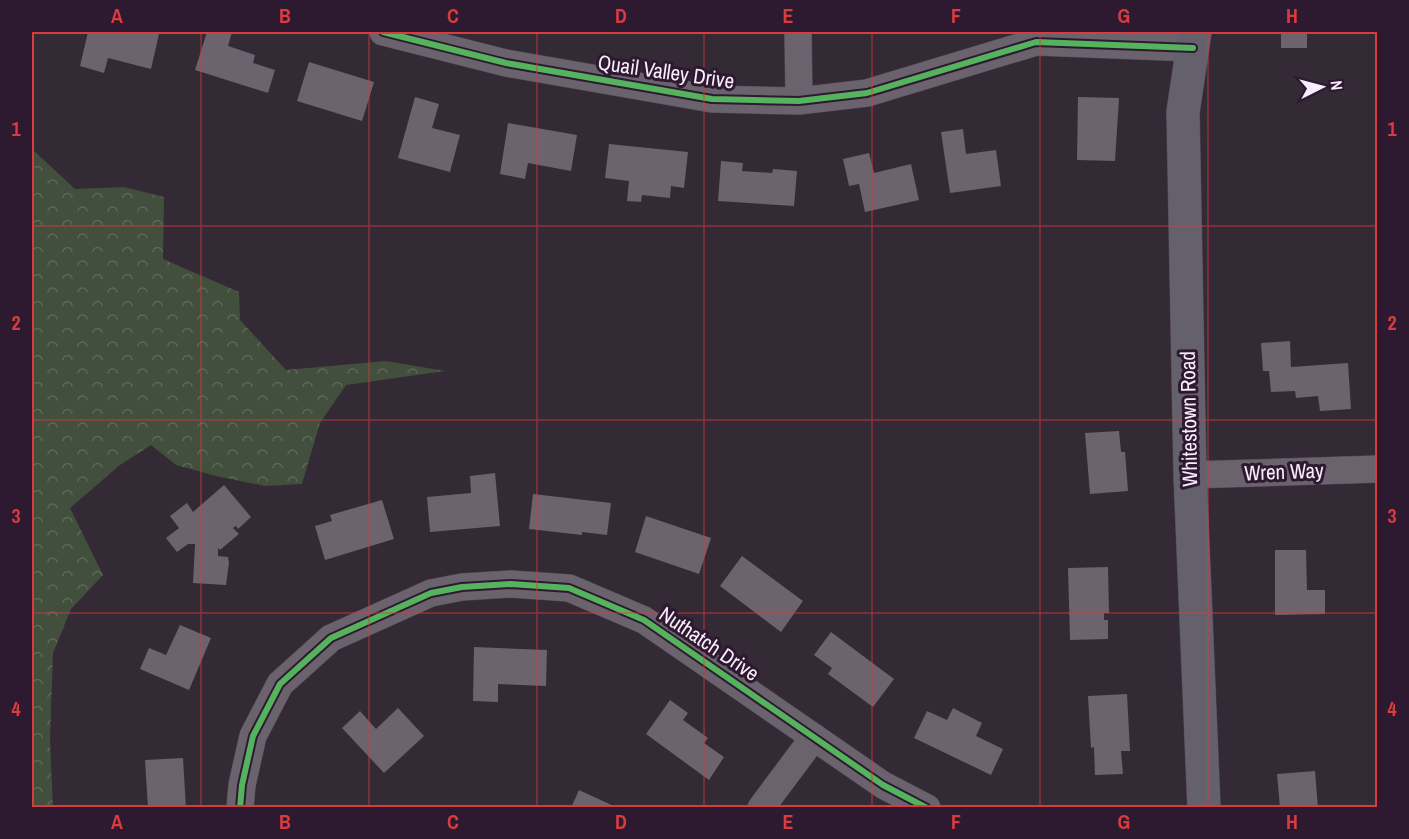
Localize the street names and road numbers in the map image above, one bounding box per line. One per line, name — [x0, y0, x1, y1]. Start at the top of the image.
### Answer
street label: Quail Valley Drive — [596, 48, 736, 95]
street label: Whitestown Road — [1173, 351, 1204, 487]
street label: Wren Way — [1244, 456, 1325, 487]
street label: Nuthatch Drive — [654, 599, 765, 688]

